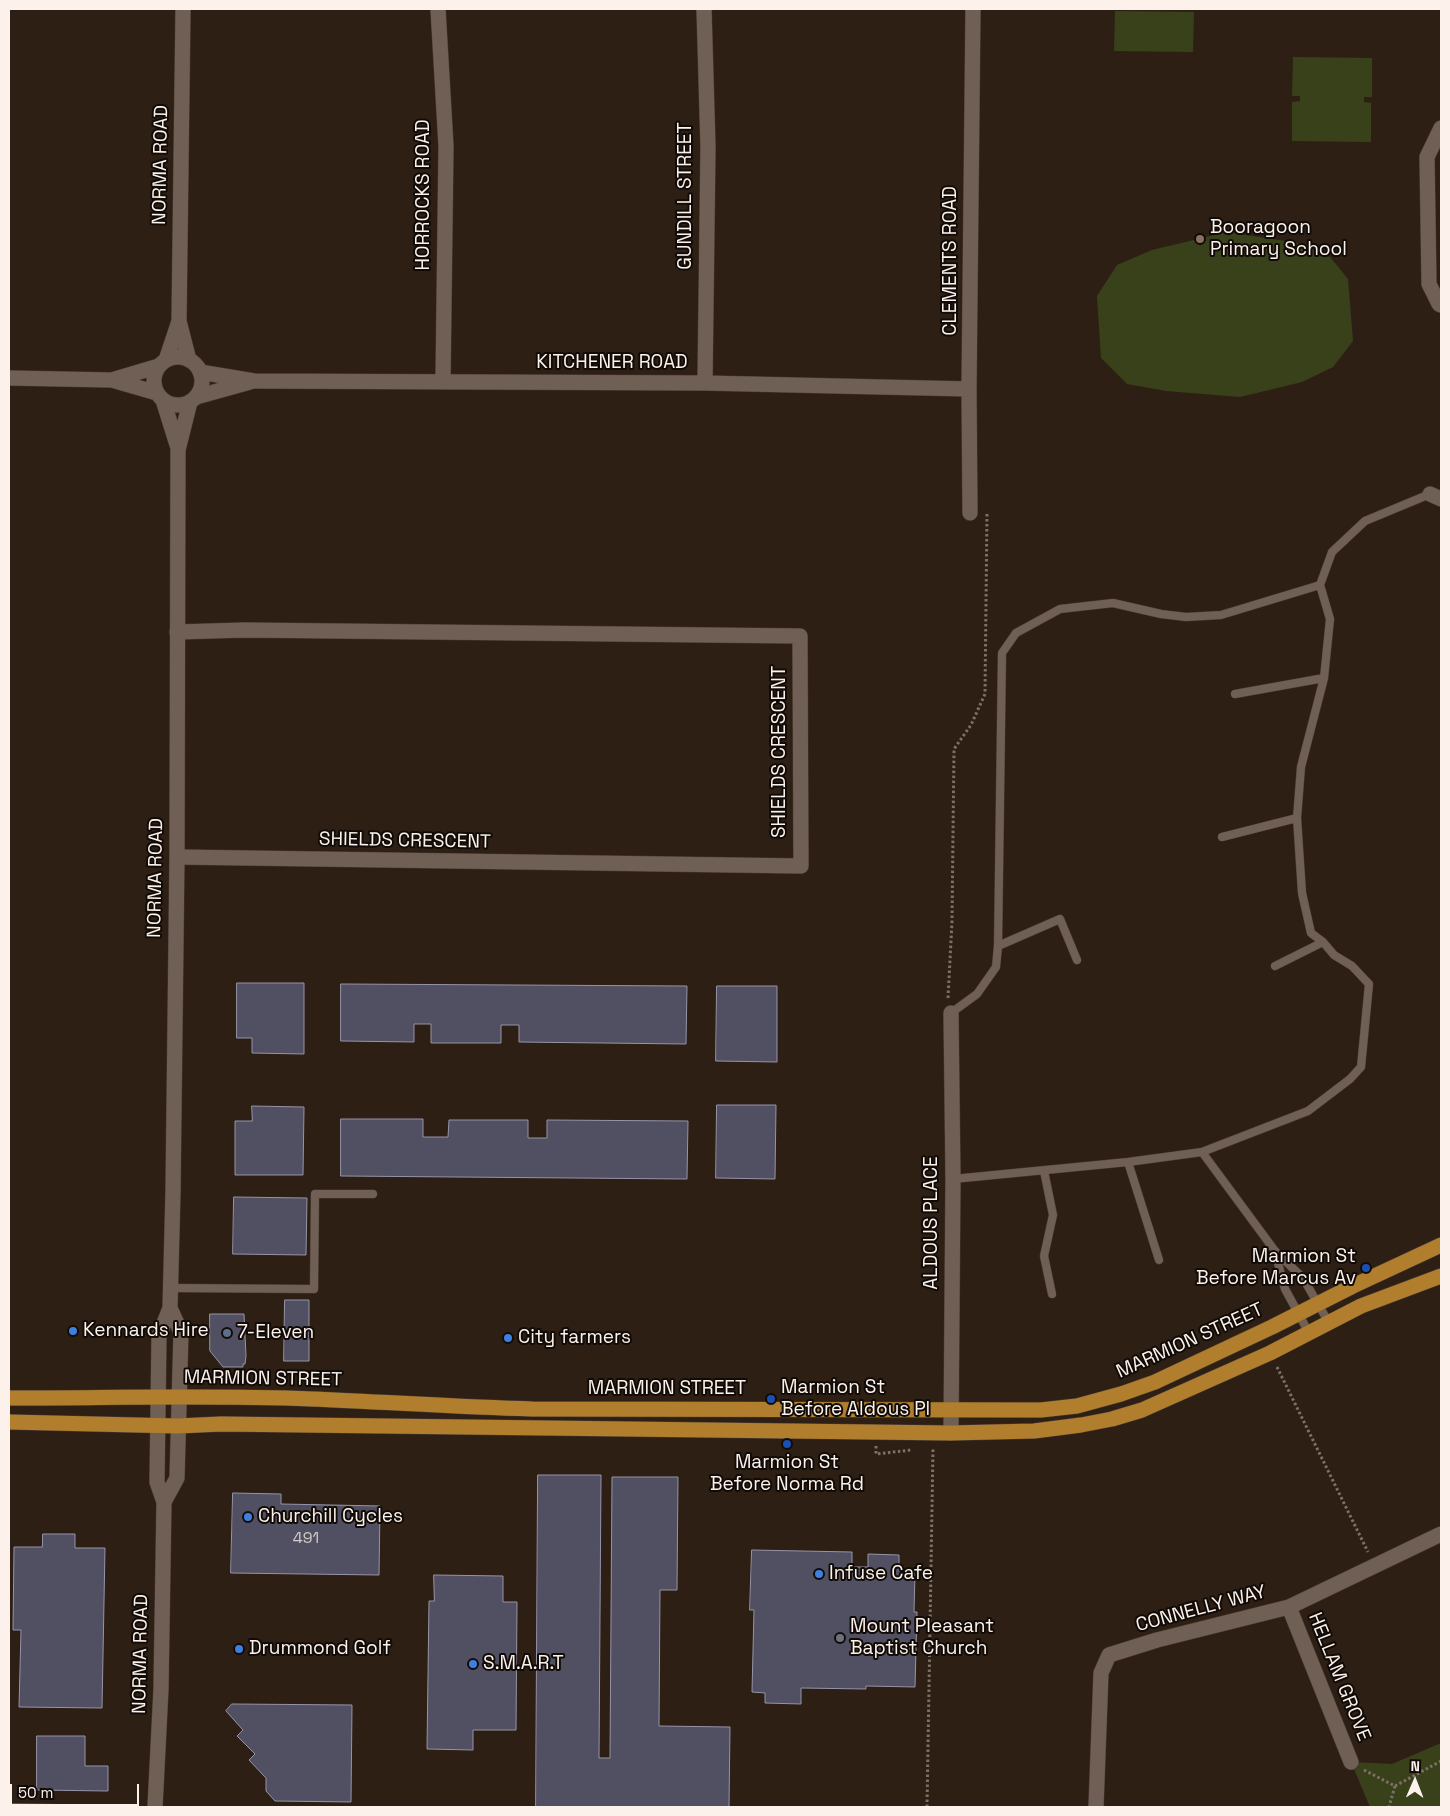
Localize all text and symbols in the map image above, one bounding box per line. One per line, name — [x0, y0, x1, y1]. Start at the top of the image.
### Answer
street label: NORMA ROAD — [149, 105, 173, 225]
street label: HORROCKS ROAD — [413, 119, 435, 271]
street label: GUNDILL STREET — [675, 122, 697, 270]
street label: CLEMENTS ROAD — [940, 186, 962, 336]
place label: Booragoon Primary School — [1210, 217, 1347, 261]
marker: Booragoon Primary School — [1194, 233, 1206, 245]
street label: KITCHENER ROAD — [536, 352, 688, 374]
street label: SHIELDS CRESCENT — [769, 666, 791, 838]
street label: NORMA ROAD — [144, 818, 168, 938]
street label: SHIELDS CRESCENT — [319, 828, 491, 854]
street label: ALDOUS PLACE — [921, 1156, 943, 1290]
place label: Marmion St Before Marcus Av — [1196, 1246, 1356, 1290]
marker: Marmion St Before Marcus Av — [1360, 1262, 1372, 1274]
street label: MARMION STREET — [1113, 1298, 1267, 1384]
place label: Kennards Hire — [83, 1320, 209, 1342]
place label: 7-Eleven — [237, 1322, 314, 1344]
marker: Kennards Hire — [67, 1325, 79, 1337]
marker: 7-Eleven — [221, 1327, 233, 1339]
place label: City farmers — [518, 1327, 631, 1349]
marker: City farmers — [502, 1332, 514, 1344]
street label: MARMION STREET — [184, 1366, 342, 1392]
place label: Marmion St Before Aldous Pl — [781, 1377, 930, 1421]
street label: MARMION STREET — [588, 1378, 746, 1400]
marker: Marmion St Before Aldous Pl — [765, 1393, 777, 1405]
marker: Marmion St Before Norma Rd — [781, 1438, 793, 1450]
place label: Marmion St Before Norma Rd — [710, 1452, 864, 1496]
place label: Churchill Cycles — [258, 1506, 403, 1528]
marker: Churchill Cycles — [242, 1511, 254, 1523]
house number: 491 — [293, 1529, 319, 1549]
place label: Infuse Cafe — [829, 1563, 933, 1585]
marker: Infuse Cafe — [813, 1568, 825, 1580]
street label: CONNELLY WAY — [1133, 1581, 1269, 1637]
street label: NORMA ROAD — [129, 1594, 153, 1714]
street label: HELLAM GROVE — [1303, 1609, 1375, 1745]
place label: Mount Pleasant Baptist Church — [850, 1616, 994, 1660]
marker: Mount Pleasant Baptist Church — [834, 1632, 846, 1644]
place label: Drummond Golf — [249, 1638, 391, 1660]
marker: Drummond Golf — [233, 1643, 245, 1655]
place label: S.M.A.R.T — [483, 1653, 564, 1675]
marker: S.M.A.R.T — [467, 1658, 479, 1670]
north arrow — [1390, 1756, 1440, 1806]
text: N — [1410, 1757, 1420, 1775]
scale bar — [12, 1774, 141, 1806]
text: 50 m — [18, 1783, 53, 1802]

